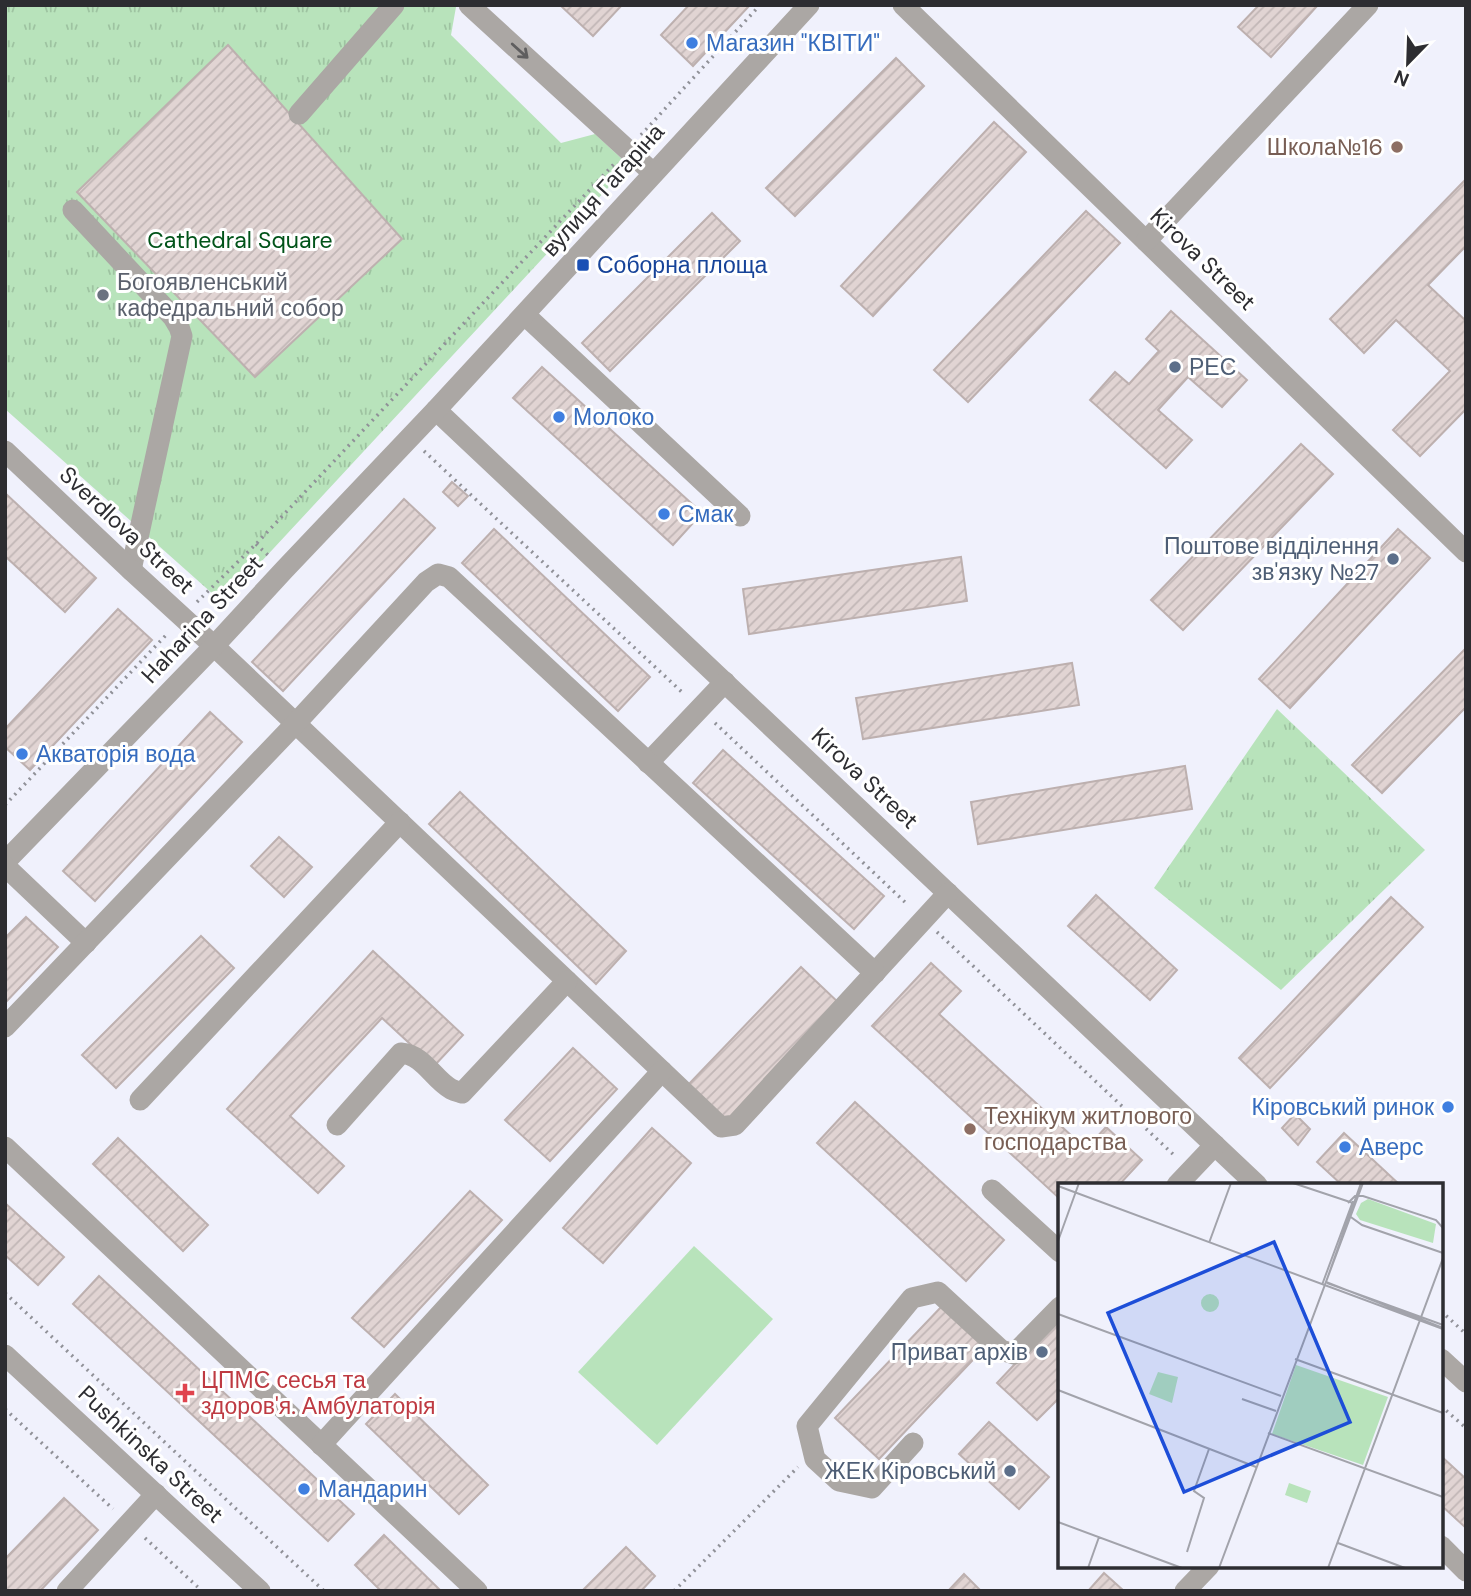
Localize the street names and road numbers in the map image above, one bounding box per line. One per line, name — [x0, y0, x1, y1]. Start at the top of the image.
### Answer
street label: вулиця Гагаріна — [535, 117, 671, 263]
street label: Kirova Street — [1144, 201, 1262, 317]
street label: Sverdlova Street — [53, 460, 201, 600]
street label: Haharina Street — [135, 548, 269, 690]
street label: Kirova Street — [805, 721, 925, 835]
street label: Pushkinska Street — [72, 1379, 230, 1529]

